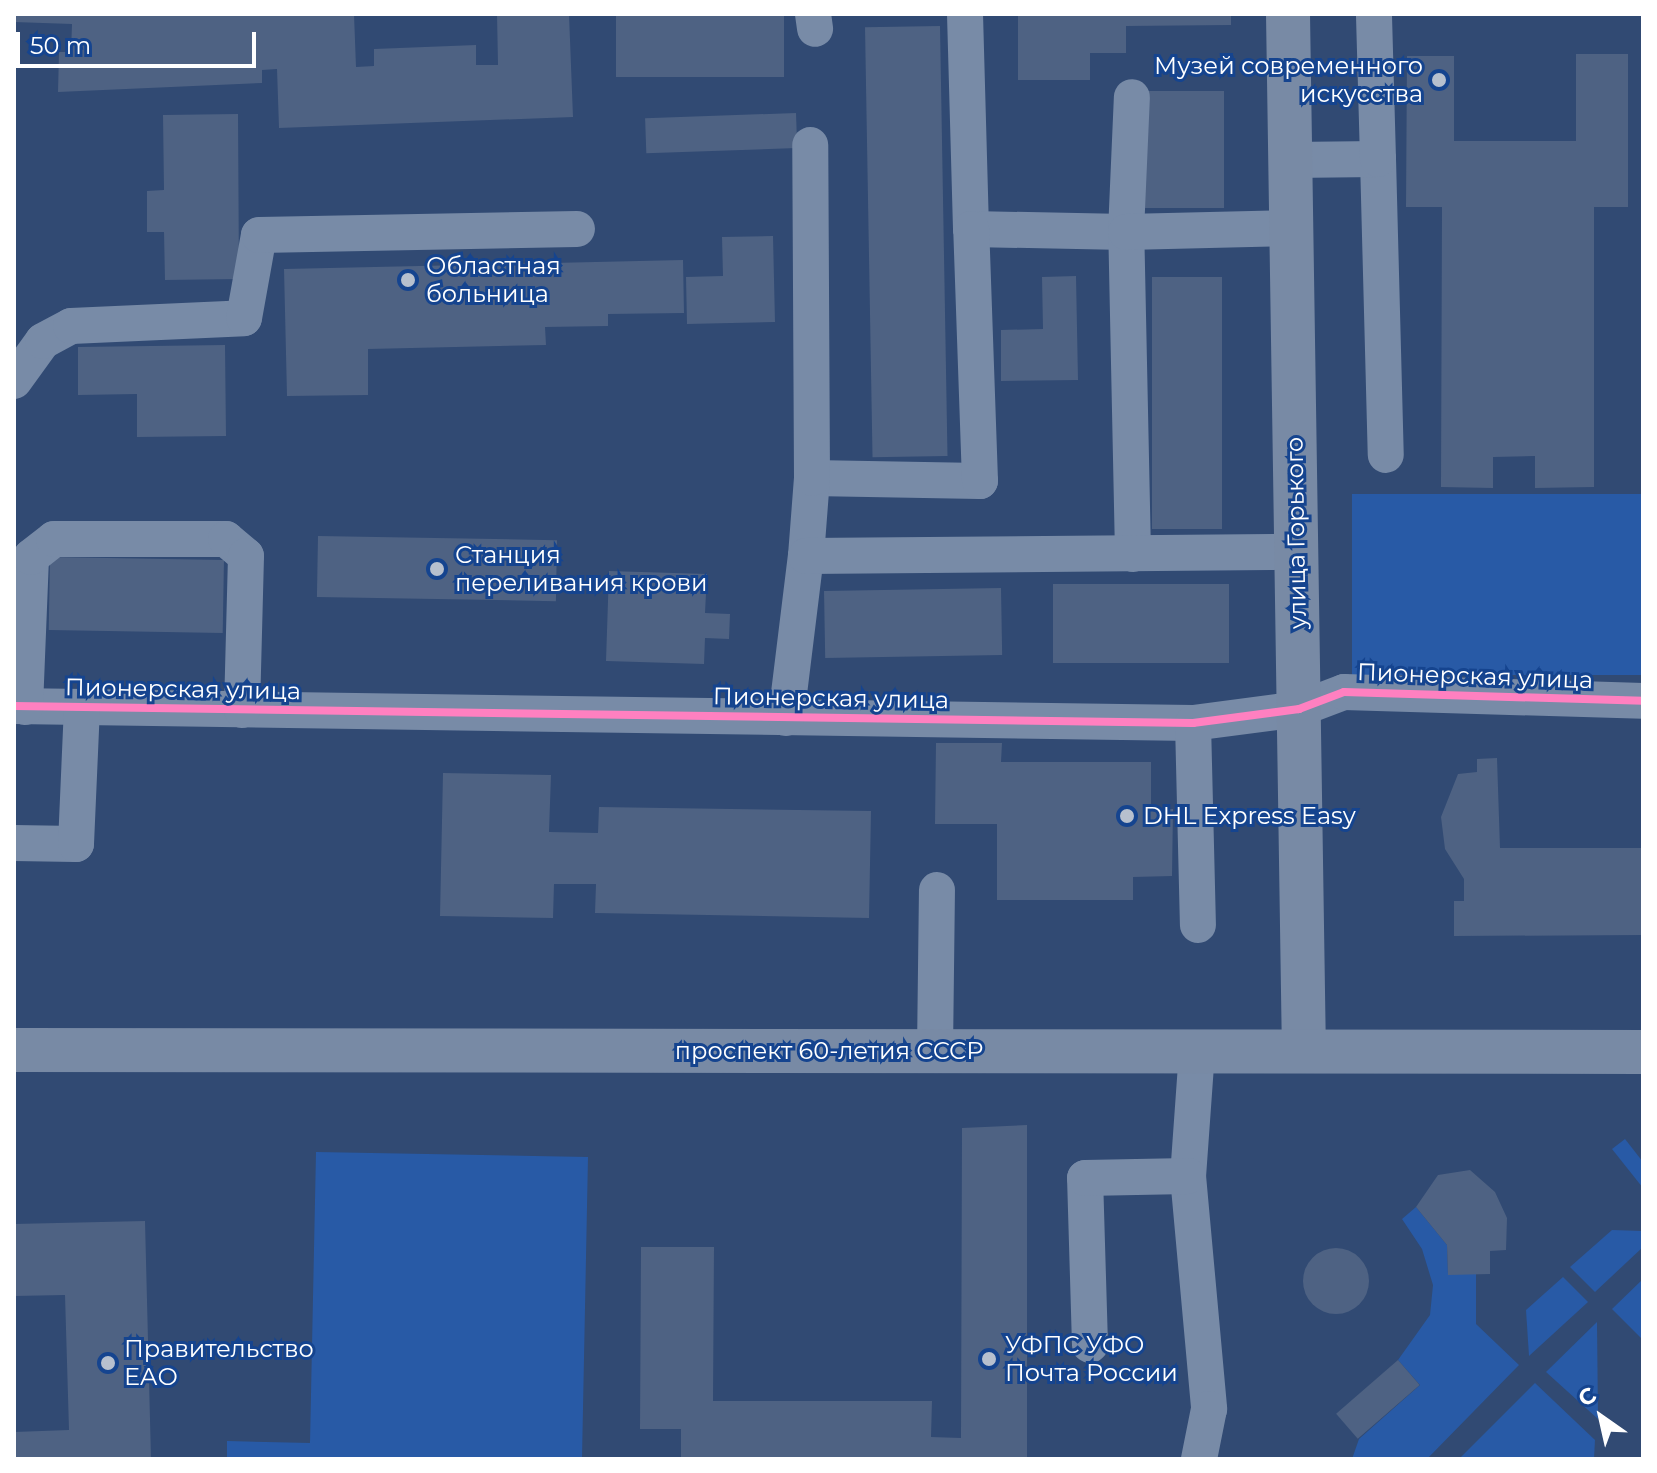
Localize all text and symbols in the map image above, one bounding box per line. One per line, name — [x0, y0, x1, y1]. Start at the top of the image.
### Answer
scale bar — [20, 16, 260, 66]
text: 50 m — [30, 31, 91, 60]
place label: Музей современного искусства — [1154, 52, 1423, 108]
marker: Музей современного искусства — [1430, 71, 1448, 89]
place label: Областная больница — [426, 252, 561, 308]
marker: Областная больница — [397, 269, 419, 291]
street label: улица Горького — [1280, 437, 1312, 629]
place label: Станция переливания крови — [455, 541, 708, 597]
marker: Станция переливания крови — [426, 558, 448, 580]
street label: Пионерская улица — [1357, 657, 1593, 695]
street label: Пионерская улица — [65, 673, 301, 705]
street label: Пионерская улица — [713, 682, 949, 714]
place label: DHL Express Easy — [1143, 802, 1356, 830]
marker: DHL Express Easy — [1118, 807, 1136, 825]
street label: проспект 60-летия СССР — [675, 1037, 983, 1065]
place label: УФПС УФО Почта России — [1005, 1331, 1178, 1387]
place label: Правительство ЕАО — [124, 1335, 314, 1391]
marker: УФПС УФО Почта России — [980, 1350, 998, 1368]
marker: Правительство ЕАО — [99, 1354, 117, 1372]
north arrow — [1561, 1377, 1641, 1457]
text: С — [1573, 1381, 1601, 1412]

